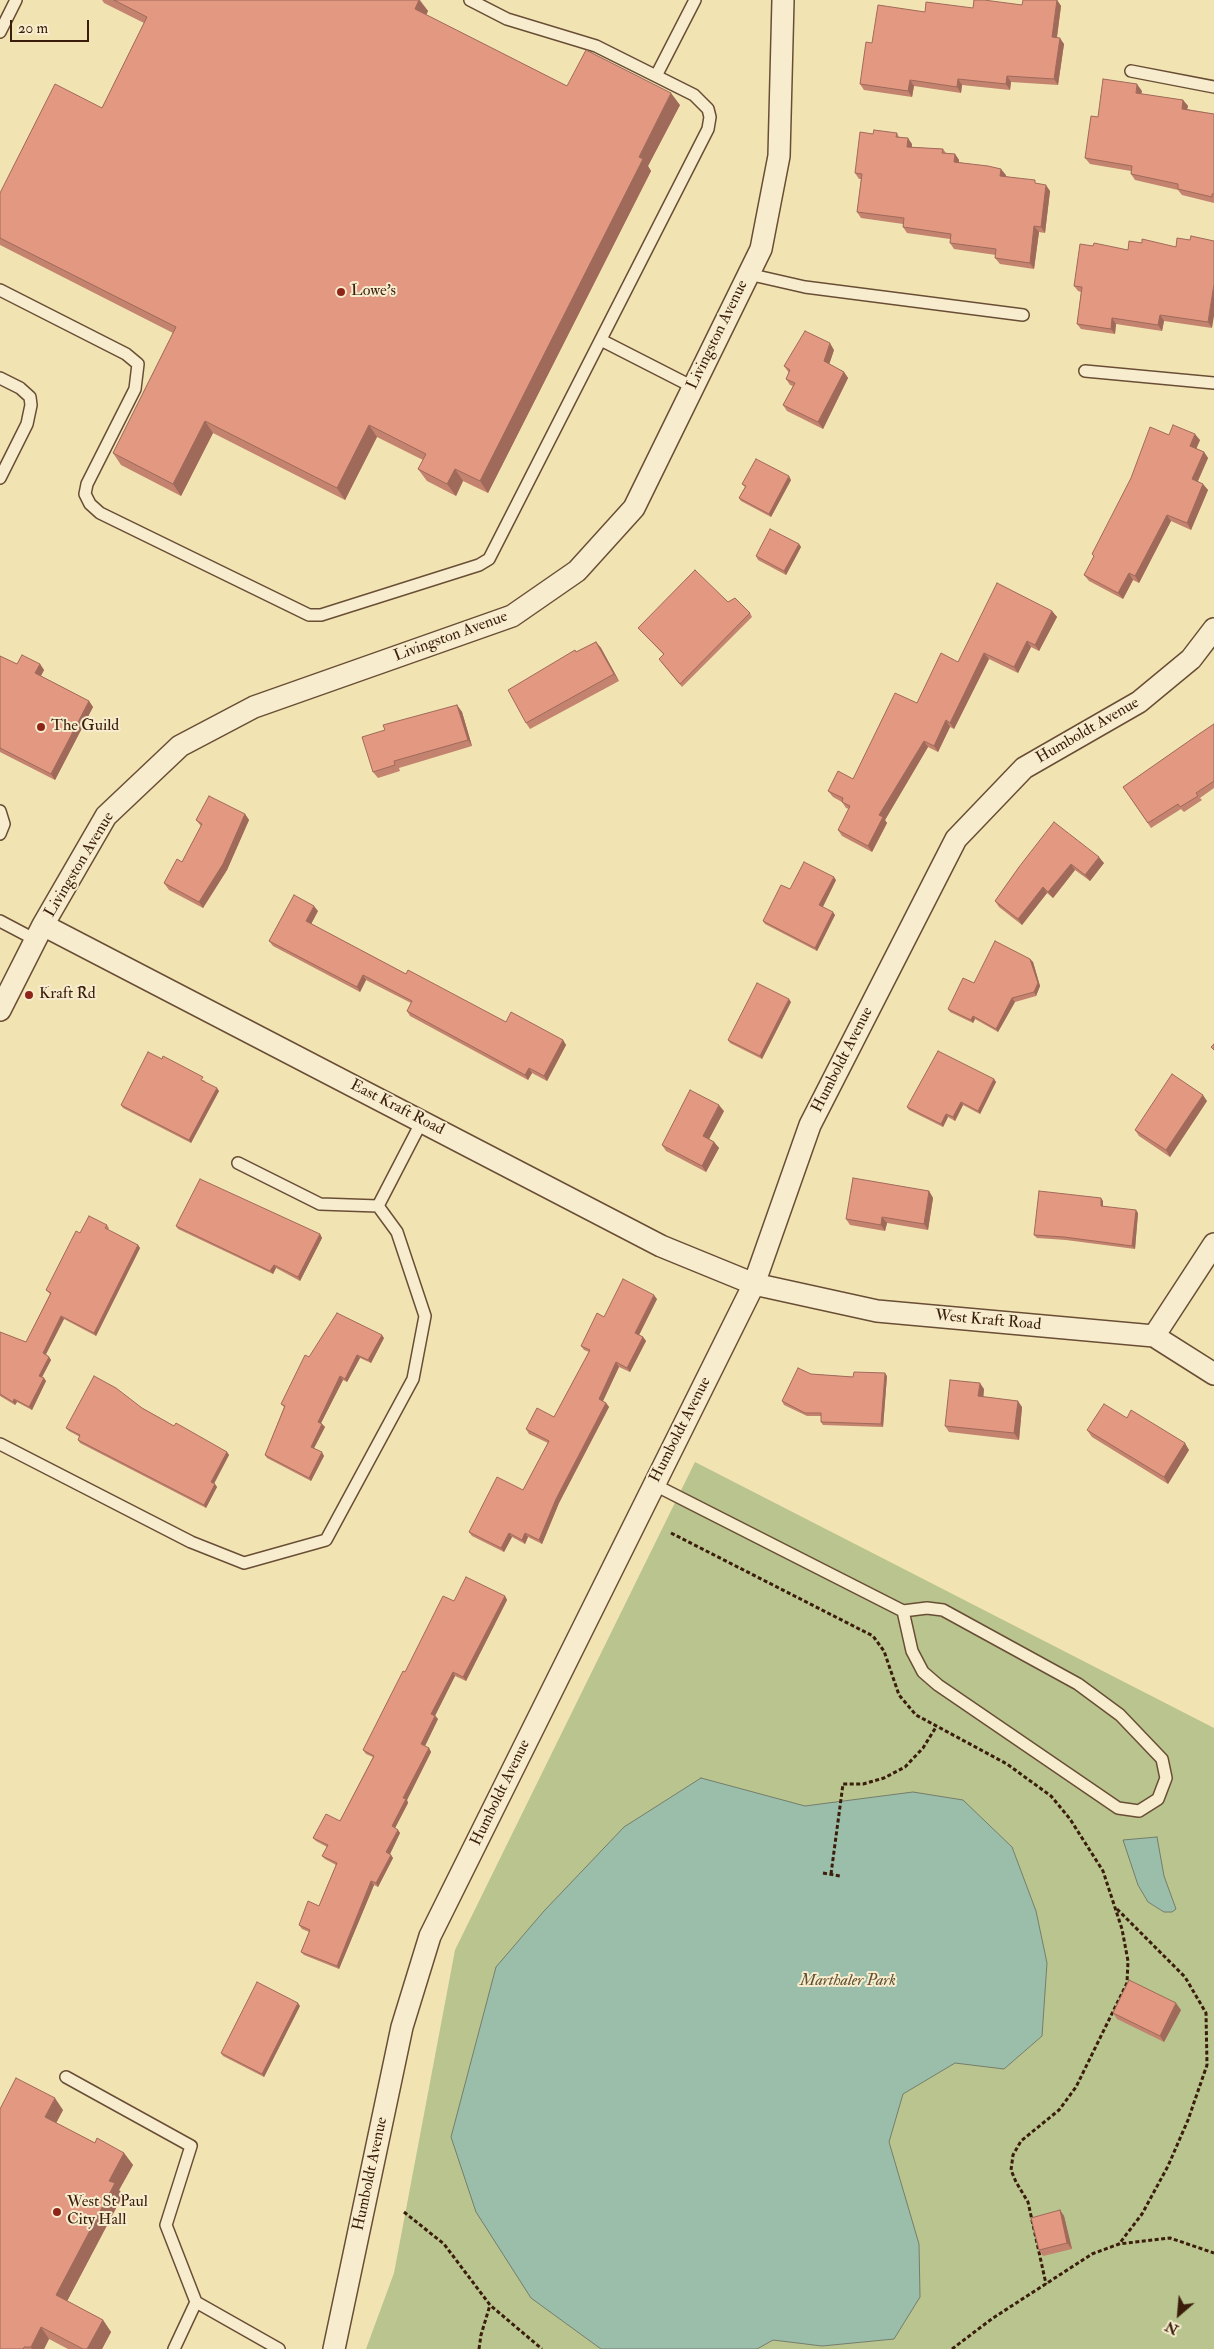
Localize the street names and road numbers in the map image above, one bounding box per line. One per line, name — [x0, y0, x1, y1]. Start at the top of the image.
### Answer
street label: Livingston Avenue — [683, 277, 753, 393]
street label: Livingston Avenue — [392, 608, 510, 666]
street label: Humboldt Avenue — [1033, 694, 1143, 768]
street label: Livingston Avenue — [41, 809, 119, 921]
street label: Humboldt Avenue — [808, 1004, 878, 1116]
street label: East Kraft Road — [347, 1076, 447, 1140]
street label: West Kraft Road — [934, 1307, 1042, 1335]
street label: Humboldt Avenue — [646, 1374, 716, 1486]
street label: Humboldt Avenue — [467, 1737, 535, 1849]
street label: Humboldt Avenue — [350, 2115, 392, 2233]

